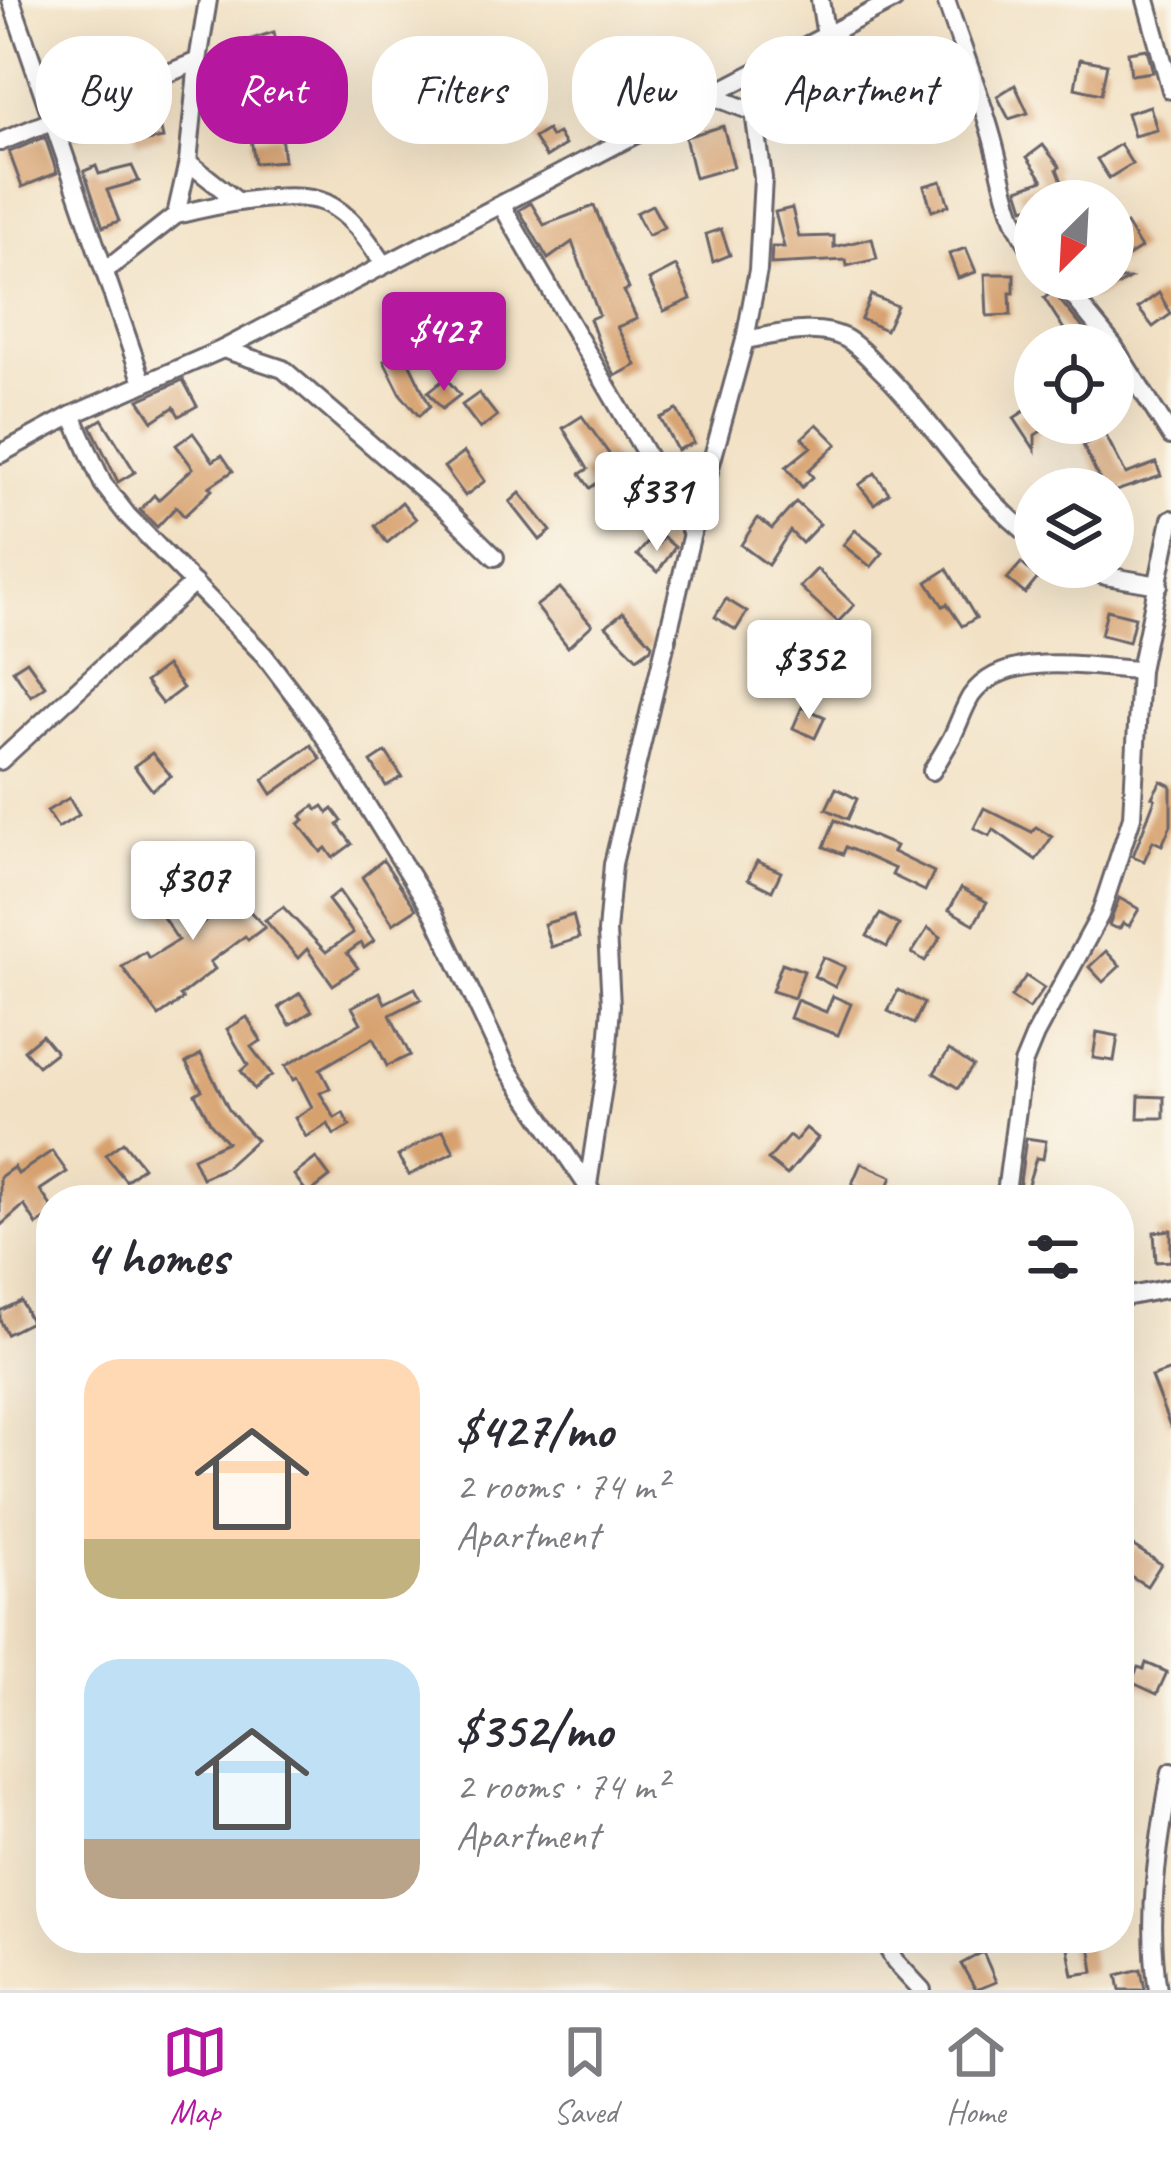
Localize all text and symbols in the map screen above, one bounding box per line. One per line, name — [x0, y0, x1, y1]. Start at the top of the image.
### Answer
chip: Buy — [36, 36, 172, 144]
chip: Rent — [196, 36, 348, 144]
chip: Filters — [372, 36, 548, 144]
chip: New — [572, 36, 717, 144]
chip: Apartment — [741, 36, 979, 144]
north arrow — [1014, 180, 1134, 300]
map controls — [1014, 180, 1134, 588]
pin: $427 — [373, 292, 515, 394]
text: $427 — [409, 306, 479, 355]
button: locate — [1014, 324, 1134, 444]
pin: $331 — [586, 452, 728, 554]
text: $331 — [622, 466, 692, 515]
button: layers — [1014, 468, 1134, 588]
pin: $352 — [738, 620, 880, 722]
text: $352 — [774, 634, 844, 683]
pin: $307 — [122, 841, 264, 943]
text: $307 — [158, 855, 228, 904]
icon: filters — [1020, 1224, 1086, 1290]
text: 4 homes — [84, 1225, 228, 1289]
text: $427/mo — [456, 1398, 613, 1462]
icon: home — [180, 1407, 324, 1551]
text: 2 rooms · 74 m² — [456, 1462, 667, 1511]
text: Apartment — [456, 1511, 599, 1560]
text: $352/mo — [456, 1698, 612, 1762]
icon: home — [180, 1707, 324, 1851]
text: 2 rooms · 74 m² — [456, 1762, 667, 1811]
text: Apartment — [456, 1811, 599, 1860]
tab: Map — [162, 2019, 228, 2133]
tab: Saved — [552, 2019, 618, 2133]
tab: Home — [943, 2019, 1009, 2133]

